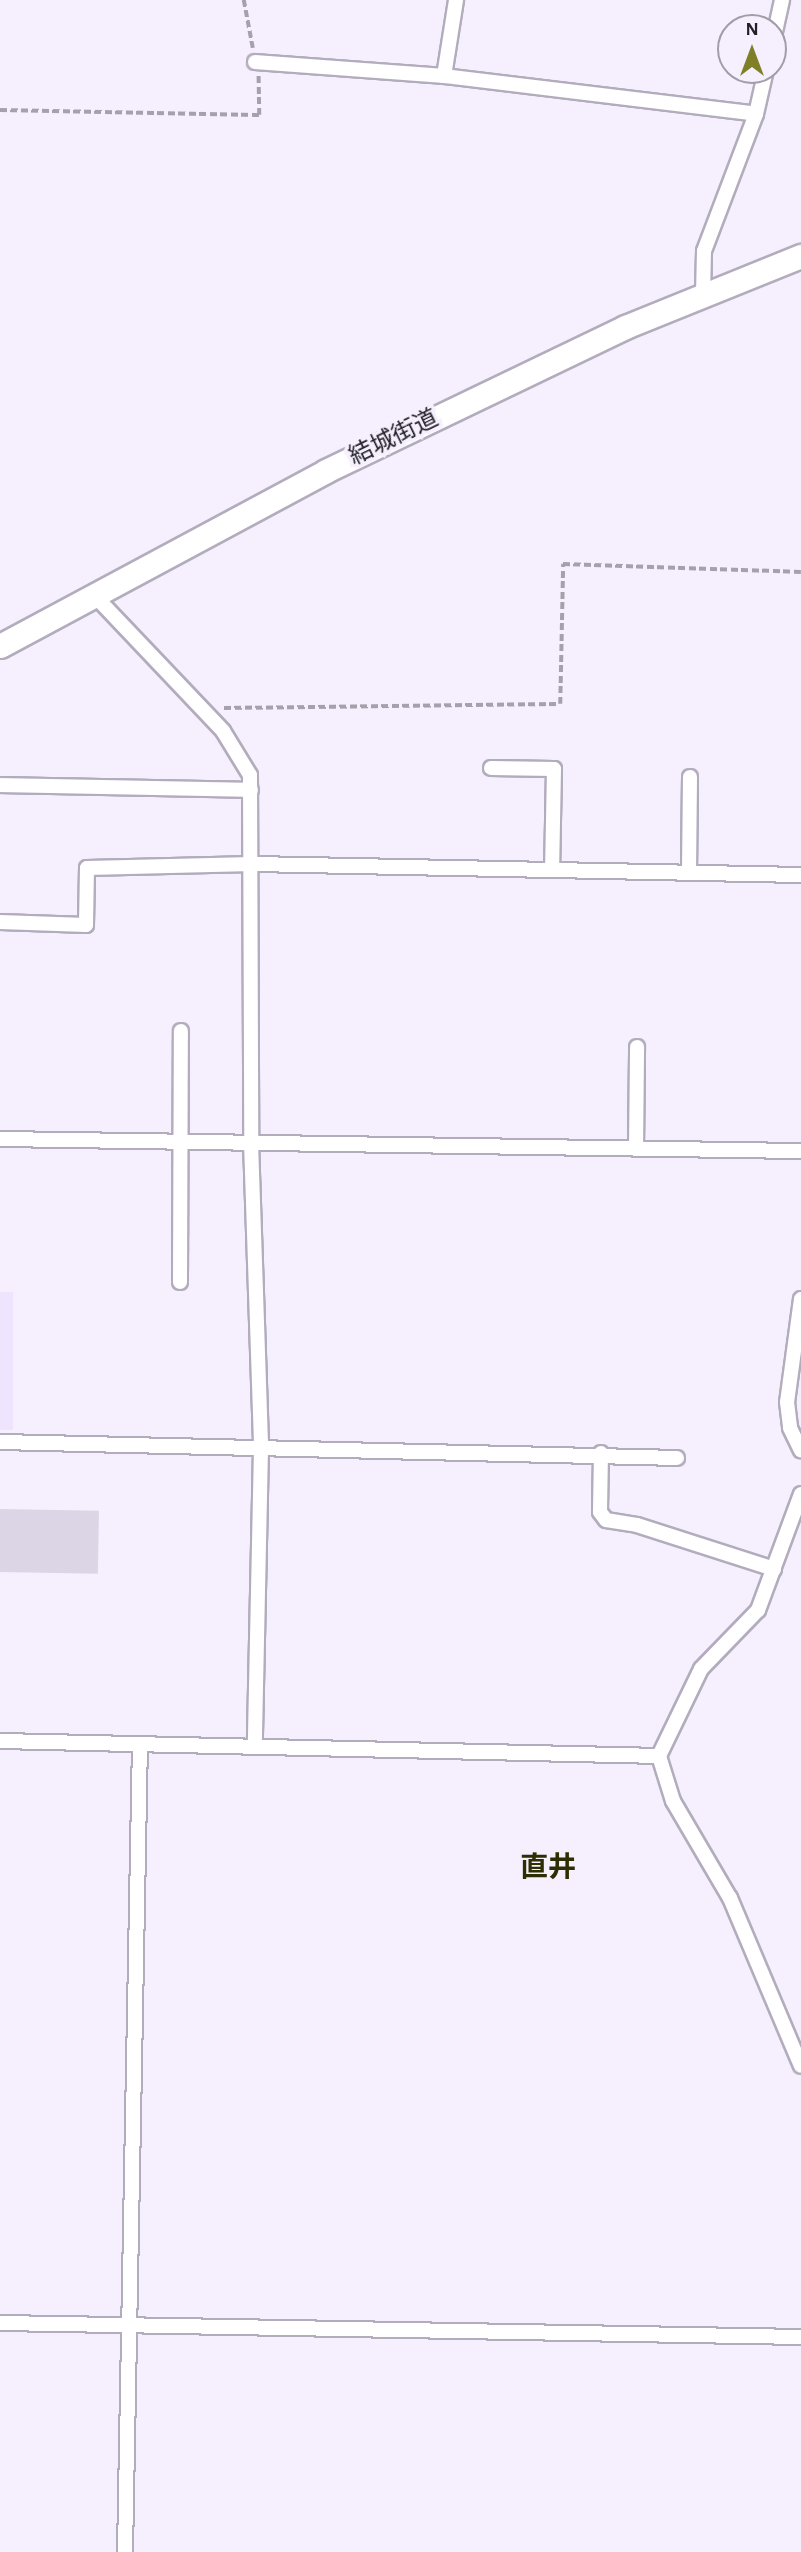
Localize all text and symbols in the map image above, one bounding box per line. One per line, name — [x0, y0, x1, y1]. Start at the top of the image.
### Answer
north arrow — [717, 14, 787, 84]
text: N — [745, 20, 759, 39]
street label: 結城街道 — [345, 404, 443, 472]
district label: 直井 — [520, 1851, 576, 1885]

